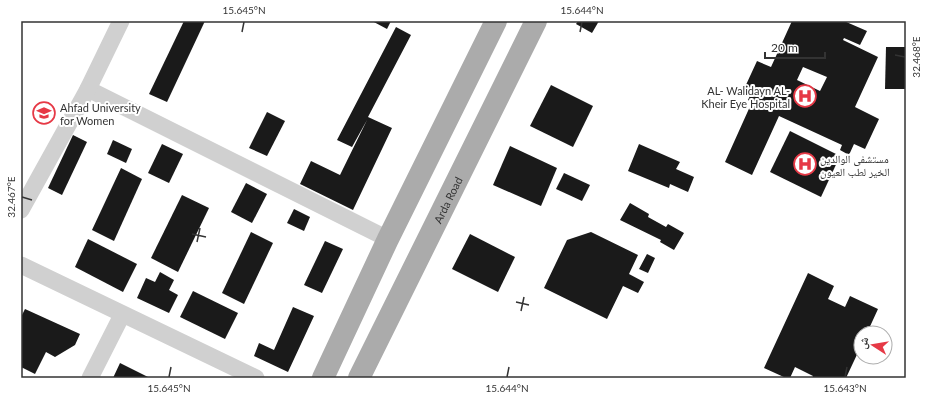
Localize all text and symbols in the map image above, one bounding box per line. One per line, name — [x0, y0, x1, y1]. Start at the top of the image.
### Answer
text: 15.645°N — [222, 4, 266, 16]
text: 15.644°N — [560, 4, 604, 16]
scale bar — [765, 34, 825, 60]
text: 32.468°E — [910, 36, 922, 78]
text: 20 m — [771, 40, 798, 55]
hospital icon: AL- Walidayn AL- Kheir Eye Hospital — [792, 83, 818, 109]
place label: AL- Walidayn AL- Kheir Eye Hospital — [701, 84, 790, 110]
school or university icon: Ahfad University for Women — [31, 100, 57, 126]
place label: Ahfad University for Women — [60, 101, 141, 127]
hospital icon: مستشفى الوالدين الخير لطب العيون — [792, 151, 818, 177]
place label: مستشفى الوالدين الخير لطب العيون — [820, 152, 890, 179]
street label: Arda Road — [430, 174, 464, 225]
text: 32.467°E — [5, 176, 17, 218]
north arrow — [853, 325, 893, 365]
text: ش — [855, 335, 872, 350]
text: 15.645°N — [147, 382, 191, 394]
text: 15.644°N — [485, 382, 529, 394]
text: 15.643°N — [823, 382, 867, 394]

